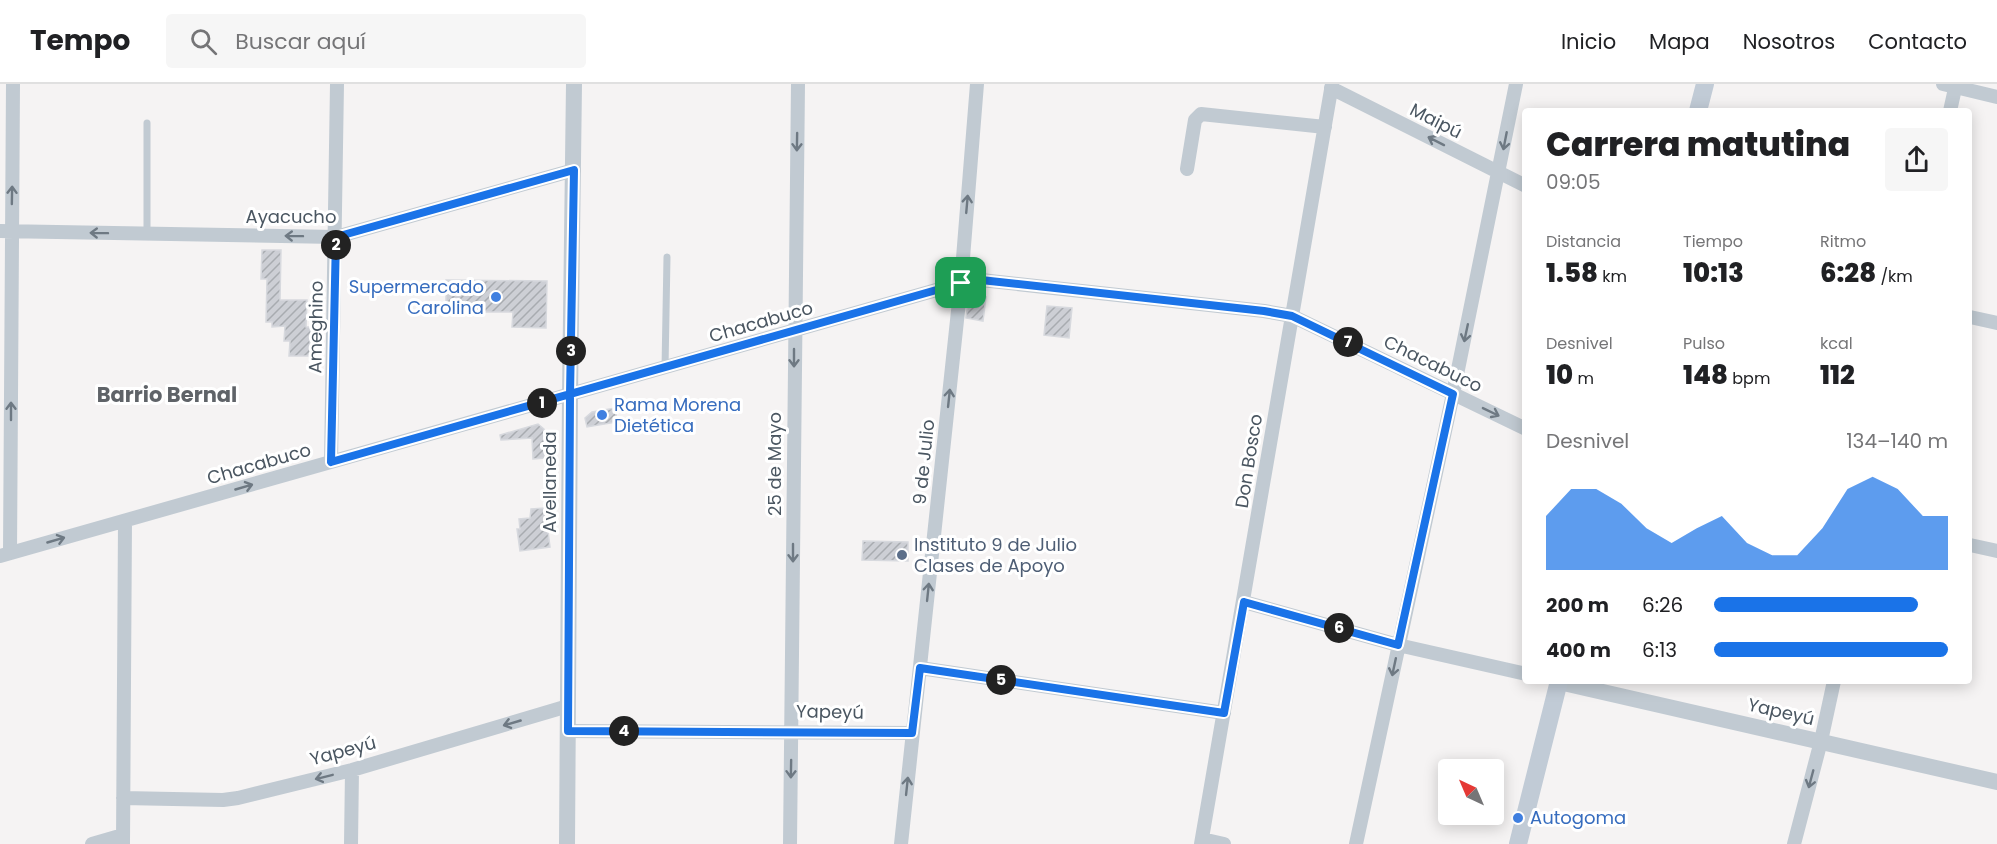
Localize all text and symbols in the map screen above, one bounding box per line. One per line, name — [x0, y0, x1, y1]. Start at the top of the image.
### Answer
search box — [166, 14, 586, 68]
text: Tempo — [30, 21, 130, 60]
icon: search — [187, 25, 220, 58]
text: Buscar aquí — [235, 26, 366, 57]
text: Inicio — [1561, 27, 1616, 56]
text: Mapa — [1649, 27, 1710, 56]
text: Nosotros — [1743, 27, 1835, 56]
text: Contacto — [1868, 27, 1967, 56]
street label: Maipú — [1406, 97, 1467, 144]
text: Carrera matutina — [1546, 121, 1850, 168]
button: share — [1885, 128, 1948, 191]
one-way arrow — [1499, 131, 1510, 151]
one-way arrow — [791, 132, 803, 152]
one-way arrow — [1427, 135, 1445, 146]
text: 09:05 — [1546, 168, 1601, 196]
one-way arrow — [6, 185, 18, 205]
one-way arrow — [962, 195, 973, 214]
street label: Ayacucho — [246, 204, 336, 229]
one-way arrow — [89, 227, 109, 239]
one-way arrow — [284, 230, 304, 242]
pin: 2 — [321, 230, 351, 260]
text: Distancia — [1546, 230, 1621, 253]
text: Tiempo — [1683, 230, 1743, 253]
text: Ritmo — [1820, 230, 1866, 253]
text: 2 — [331, 233, 341, 256]
text: 1.58 — [1546, 255, 1598, 291]
text: 10:13 — [1683, 255, 1744, 291]
text: 6:28 — [1820, 255, 1876, 291]
pin — [935, 257, 986, 308]
text: km — [1598, 265, 1627, 288]
text: /km — [1876, 265, 1913, 288]
icon: arrive — [944, 266, 977, 299]
place label: Supermercado Carolina — [349, 274, 484, 320]
street label: Ameghino — [302, 280, 329, 374]
marker: Supermercado Carolina — [489, 290, 503, 304]
street label: Chacabuco — [706, 295, 816, 348]
one-way arrow — [1460, 322, 1471, 342]
pin: 7 — [1333, 327, 1363, 357]
street label: Chacabuco — [1380, 329, 1487, 398]
text: 7 — [1344, 330, 1352, 353]
text: Desnivel — [1546, 332, 1613, 355]
text: Pulso — [1683, 332, 1725, 355]
text: kcal — [1820, 332, 1853, 355]
pin: 3 — [556, 336, 586, 366]
text: 3 — [566, 339, 576, 362]
one-way arrow — [788, 348, 800, 368]
text: 10 — [1546, 357, 1573, 393]
text: 148 — [1683, 357, 1728, 393]
text: 112 — [1820, 357, 1855, 393]
text: m — [1573, 367, 1594, 390]
text: bpm — [1728, 367, 1770, 390]
district label: Barrio Bernal — [97, 380, 237, 409]
pin: 1 — [527, 388, 557, 418]
one-way arrow — [943, 389, 954, 409]
text: 1 — [539, 391, 545, 414]
place label: Rama Morena Dietética — [614, 392, 741, 438]
one-way arrow — [5, 401, 17, 421]
one-way arrow — [1482, 407, 1500, 419]
marker: Rama Morena Dietética — [595, 408, 609, 422]
street label: 25 de Mayo — [762, 412, 787, 516]
street label: Don Bosco — [1229, 412, 1268, 510]
street label: 9 de Julio — [907, 418, 940, 506]
text: Desnivel — [1546, 427, 1629, 455]
text: 134–140 m — [1846, 427, 1948, 455]
street label: Avellaneda — [537, 431, 562, 533]
street label: Chacabuco — [204, 437, 314, 490]
one-way arrow — [234, 481, 253, 492]
place label: Instituto 9 de Julio Clases de Apoyo — [914, 532, 1077, 578]
one-way arrow — [46, 534, 65, 546]
one-way arrow — [787, 543, 799, 563]
marker: Instituto 9 de Julio Clases de Apoyo — [895, 548, 909, 562]
one-way arrow — [923, 583, 934, 602]
text: 200 m — [1546, 591, 1609, 619]
text: 6:26 — [1642, 591, 1683, 619]
pin: 6 — [1324, 613, 1354, 643]
text: 6 — [1334, 616, 1344, 639]
text: 400 m — [1546, 636, 1611, 664]
text: 6:13 — [1642, 636, 1677, 664]
one-way arrow — [1387, 657, 1399, 676]
pin: 5 — [986, 665, 1016, 695]
text: 5 — [996, 668, 1006, 691]
street label: Yapeyú — [1745, 692, 1817, 731]
street label: Yapeyú — [796, 698, 864, 725]
pin: 4 — [609, 716, 639, 746]
one-way arrow — [503, 718, 522, 729]
text: 4 — [619, 719, 629, 742]
street label: Yapeyú — [307, 730, 379, 771]
one-way arrow — [785, 759, 797, 779]
north arrow — [1438, 759, 1504, 825]
map controls — [1438, 759, 1504, 825]
one-way arrow — [1805, 769, 1816, 788]
one-way arrow — [315, 771, 334, 783]
one-way arrow — [902, 776, 913, 796]
place label: Autogoma — [1530, 805, 1626, 830]
marker: Autogoma — [1511, 811, 1525, 825]

